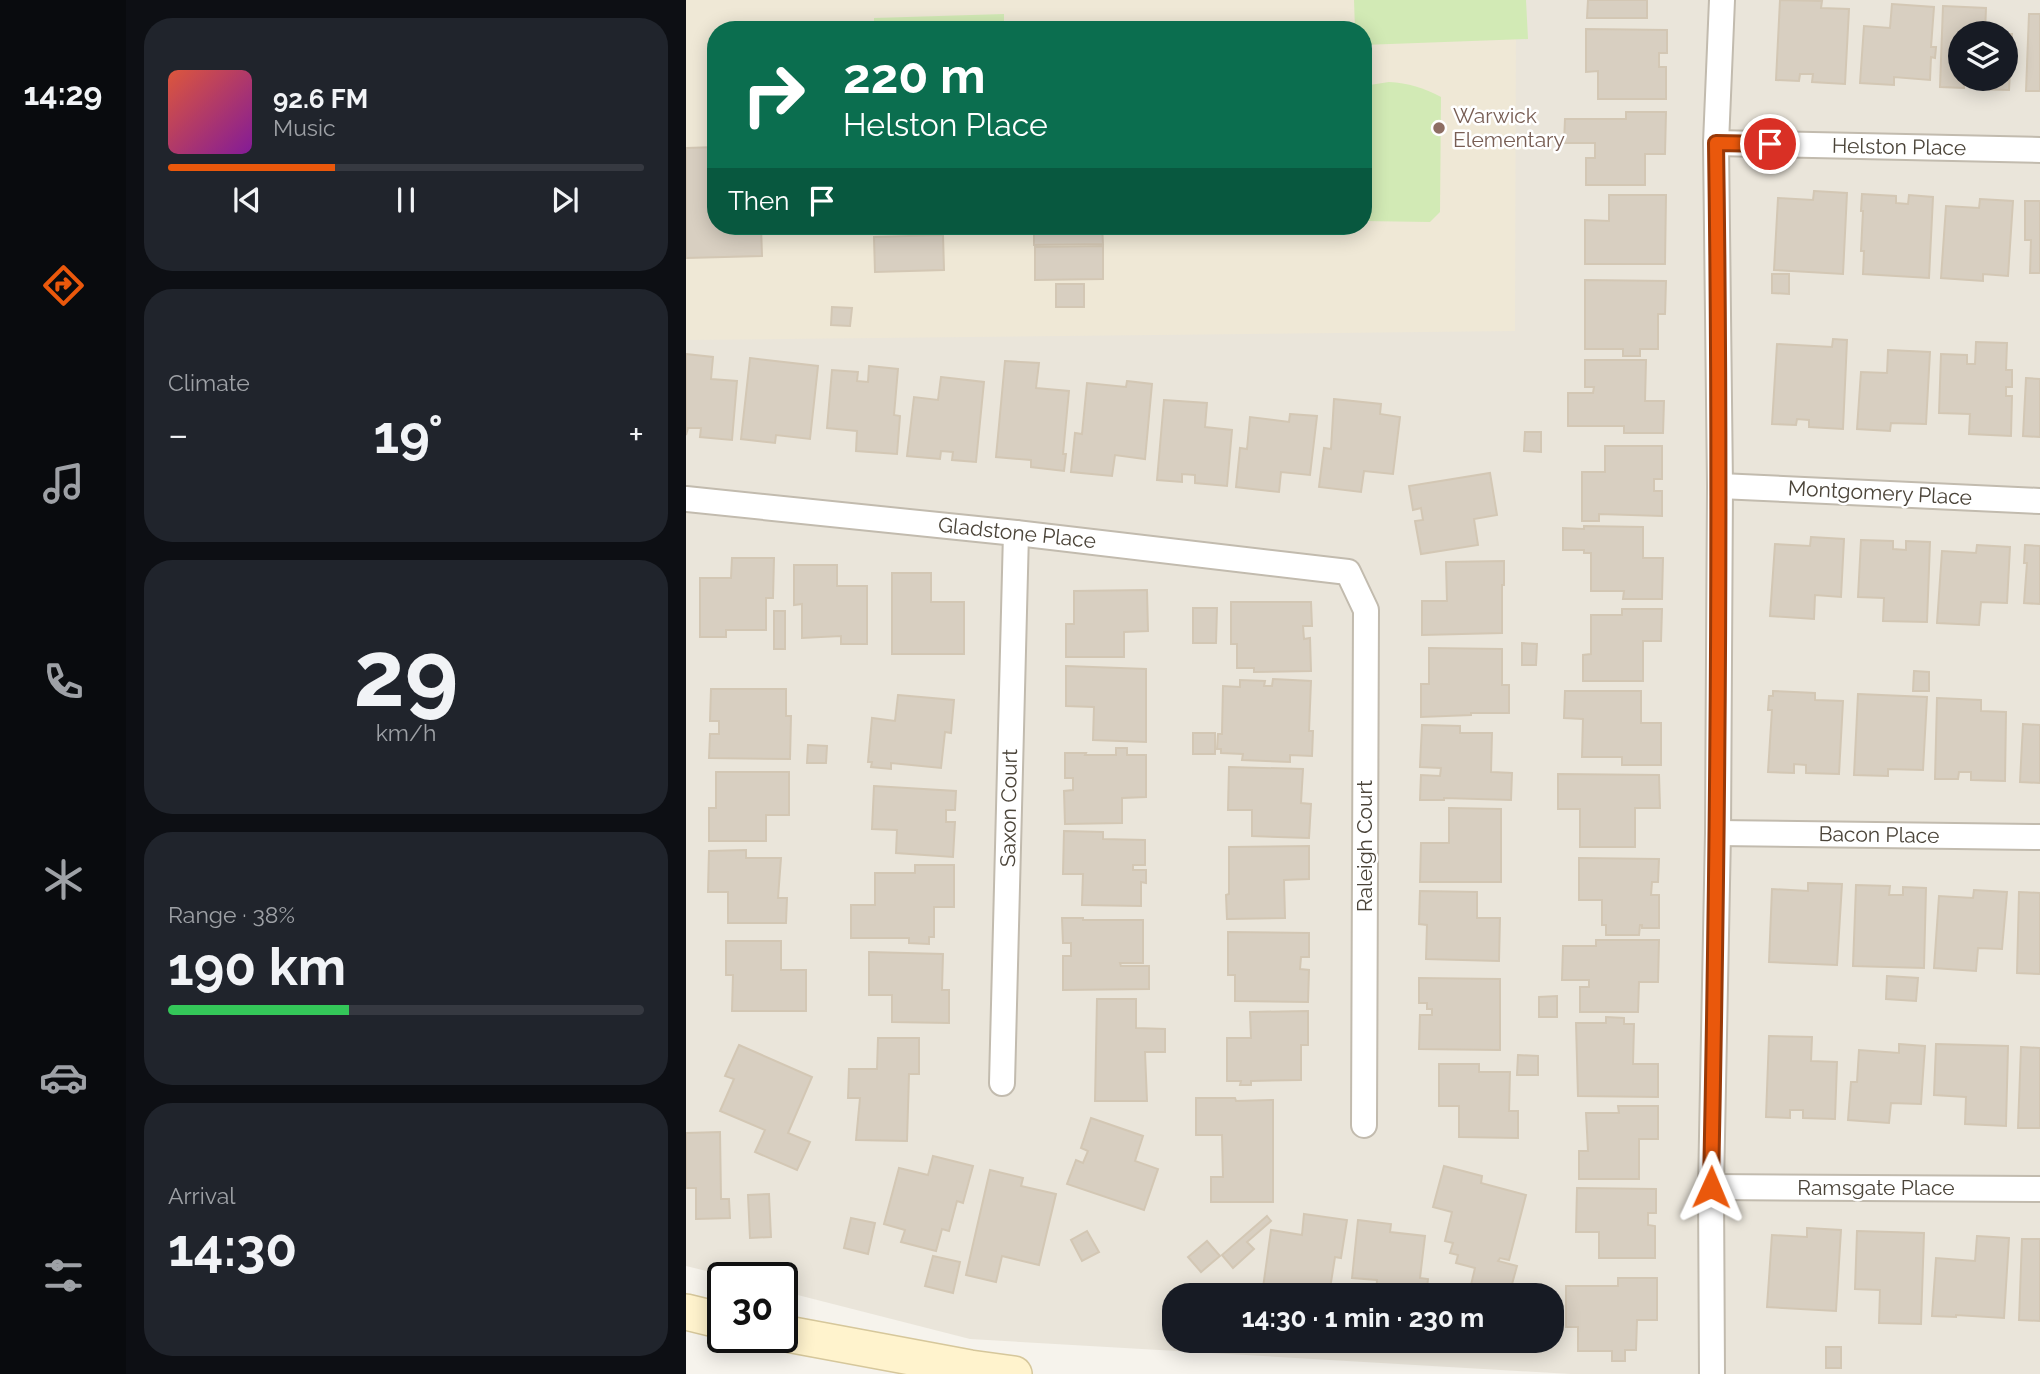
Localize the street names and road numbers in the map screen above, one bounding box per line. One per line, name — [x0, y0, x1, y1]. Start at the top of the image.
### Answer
street label: Helston Place — [1832, 133, 1966, 160]
street label: Montgomery Place — [1787, 475, 1973, 510]
street label: Gladstone Place — [937, 512, 1097, 553]
street label: Saxon Court — [995, 749, 1022, 867]
street label: Raleigh Court — [1352, 780, 1377, 912]
street label: Bacon Place — [1818, 821, 1940, 848]
street label: Ramsgate Place — [1797, 1175, 1955, 1200]

